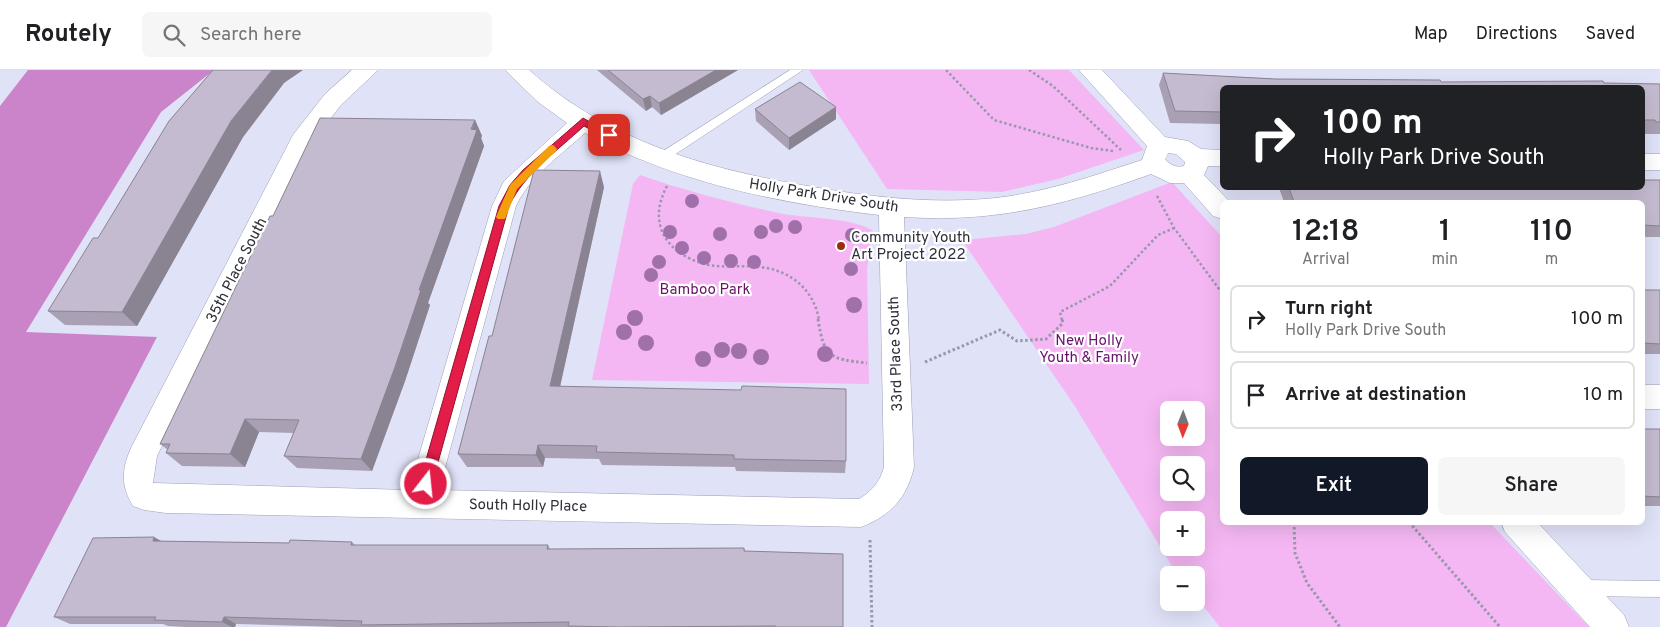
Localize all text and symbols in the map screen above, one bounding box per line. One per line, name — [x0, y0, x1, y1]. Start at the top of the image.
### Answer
search box — [142, 12, 492, 57]
text: Routely — [25, 20, 112, 50]
icon: search — [160, 21, 188, 49]
text: Search here — [200, 23, 301, 47]
text: Map — [1414, 23, 1448, 46]
text: Directions — [1476, 23, 1558, 46]
text: Saved — [1586, 23, 1635, 46]
text: 100 m — [1323, 102, 1423, 146]
icon: right — [1240, 105, 1305, 170]
pin — [588, 114, 630, 156]
icon: arrive — [595, 121, 623, 149]
text: Holly Park Drive South — [1323, 145, 1545, 172]
street label: Holly Park Drive South — [748, 175, 900, 218]
text: 12:18 — [1292, 214, 1360, 251]
text: 1 — [1439, 214, 1451, 251]
text: 110 — [1530, 214, 1573, 251]
street label: 35th Place South — [203, 215, 272, 327]
place label: Community Youth Art Project 2022 — [851, 229, 971, 265]
marker: Community Youth Art Project 2022 — [835, 240, 847, 252]
text: Arrival — [1302, 250, 1350, 270]
text: min — [1431, 250, 1458, 270]
text: m — [1545, 250, 1558, 270]
park label: Bamboo Park — [660, 281, 750, 300]
street label: 33rd Place South — [885, 296, 908, 412]
text: Turn right — [1285, 297, 1373, 321]
icon: right — [1242, 305, 1270, 333]
text: 100 m — [1571, 307, 1623, 331]
text: Holly Park Drive South — [1285, 321, 1446, 341]
park label: New Holly Youth & Family — [1039, 332, 1139, 368]
icon: arrive — [1242, 381, 1270, 409]
text: Arrive at destination — [1285, 383, 1466, 407]
text: 10 m — [1583, 383, 1623, 407]
north arrow — [1160, 401, 1205, 446]
map controls — [1160, 401, 1205, 611]
button: search — [1160, 456, 1205, 501]
position arrow — [399, 457, 451, 509]
button: Exit — [1240, 457, 1428, 515]
button: Share — [1438, 457, 1625, 515]
street label: South Holly Place — [469, 496, 587, 517]
button: + — [1160, 511, 1205, 556]
button: − — [1160, 566, 1205, 611]

